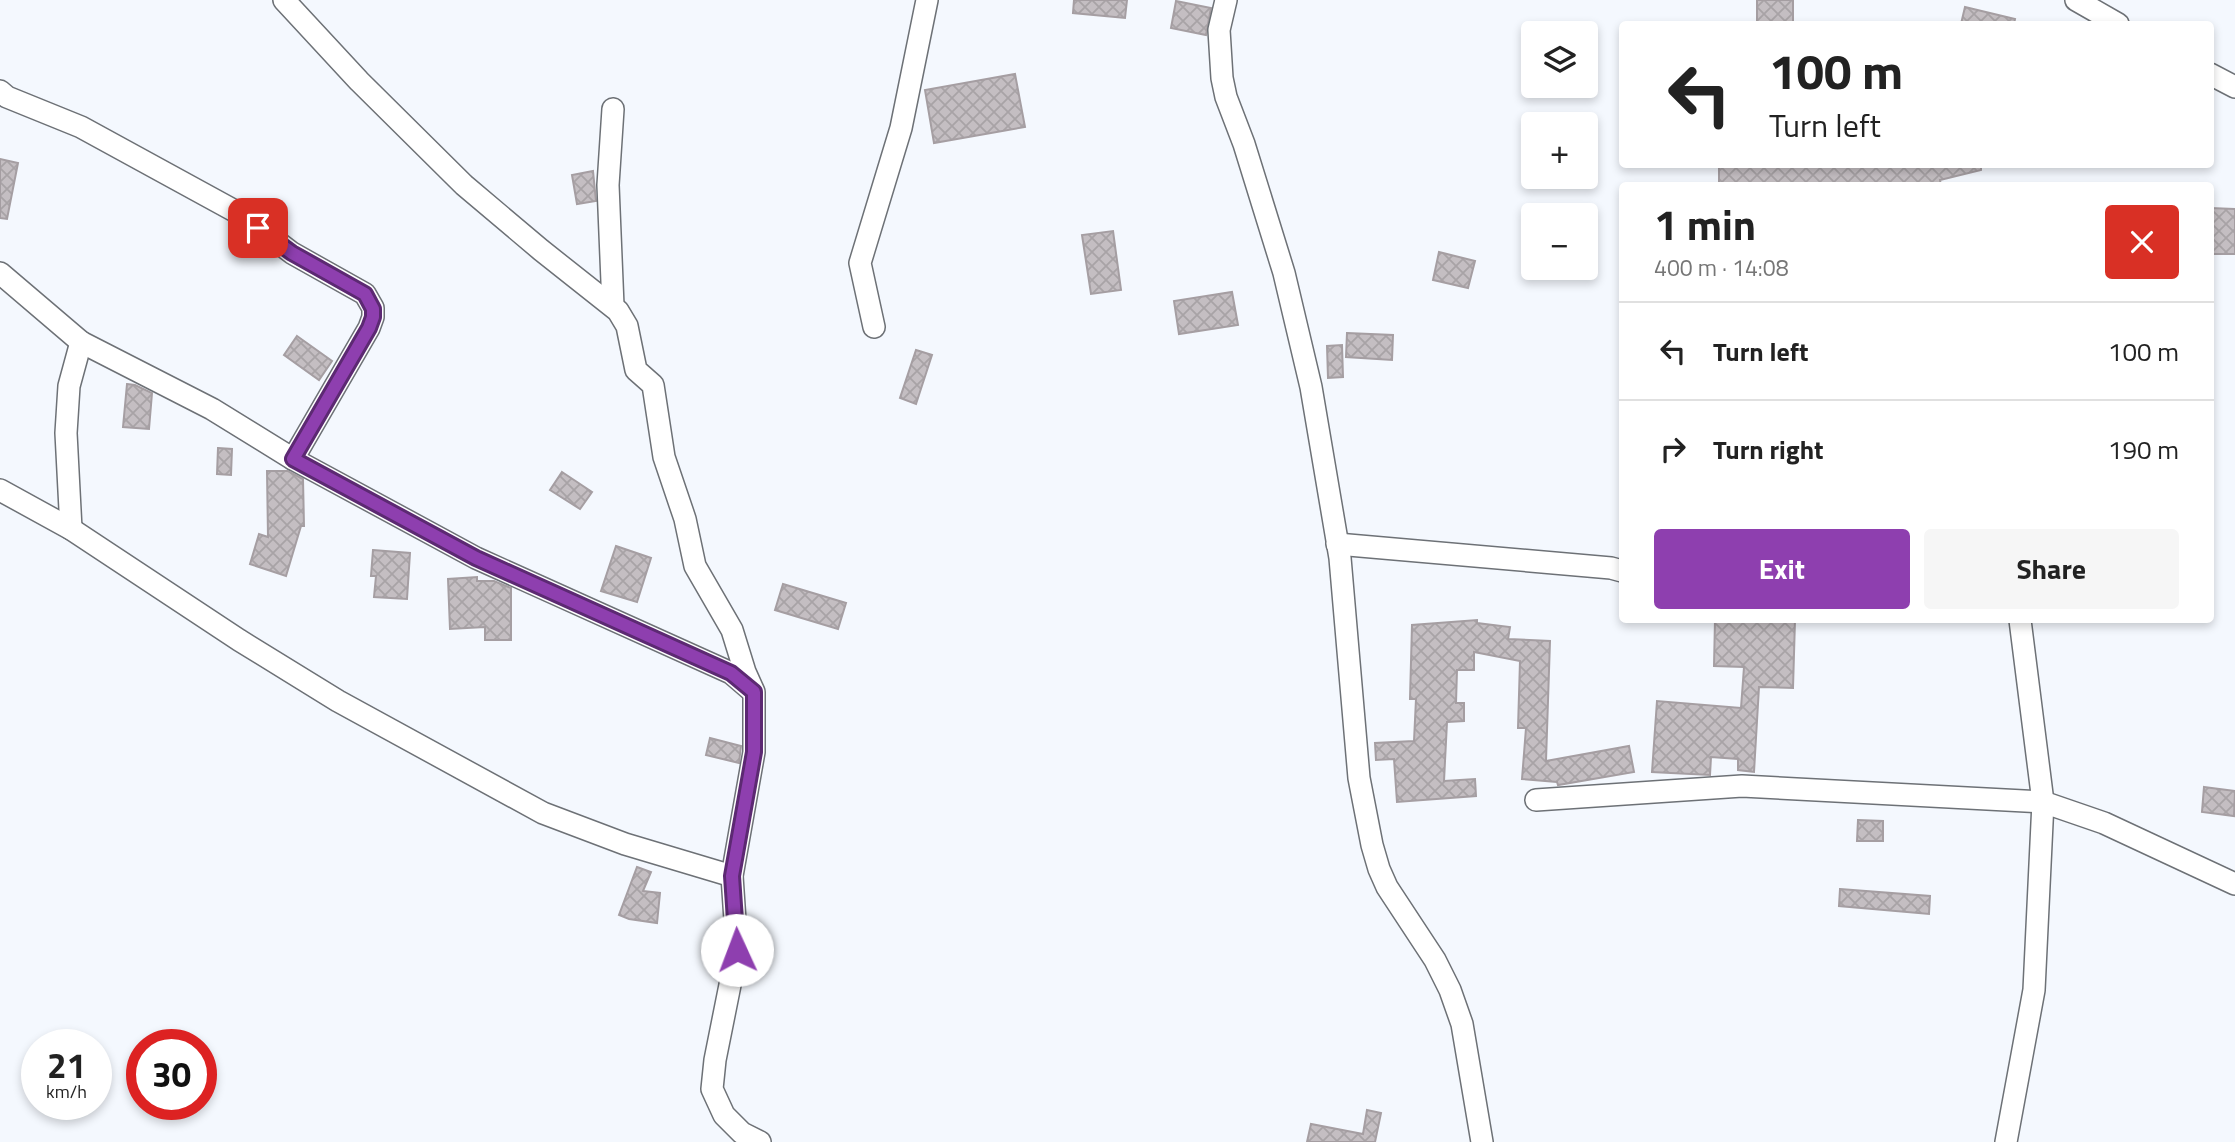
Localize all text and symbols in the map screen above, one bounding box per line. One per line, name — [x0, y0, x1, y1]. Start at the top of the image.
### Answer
map controls — [1521, 21, 1598, 280]
button: layers — [1521, 21, 1598, 98]
text: 100 m — [1769, 33, 1903, 108]
icon: left — [1654, 49, 1745, 140]
text: Turn left — [1769, 101, 1881, 149]
button: + — [1521, 112, 1598, 189]
text: 1 min — [1654, 192, 1756, 256]
pin — [228, 198, 288, 258]
button: − — [1521, 203, 1598, 280]
button: close — [2105, 205, 2179, 279]
icon: arrive — [239, 209, 277, 247]
text: 400 m · 14:08 — [1654, 250, 1789, 285]
icon: left — [1654, 332, 1692, 370]
text: Turn left — [1713, 332, 1808, 371]
text: 100 m — [2108, 332, 2179, 371]
icon: right — [1654, 430, 1692, 468]
text: Turn right — [1713, 430, 1824, 469]
text: 190 m — [2108, 430, 2179, 469]
button: Exit — [1654, 529, 1910, 609]
button: Share — [1924, 529, 2179, 609]
position arrow — [700, 913, 774, 987]
speed limit sign: 30 — [126, 1029, 217, 1120]
text: 21 — [47, 1038, 86, 1092]
text: km/h — [46, 1078, 87, 1105]

